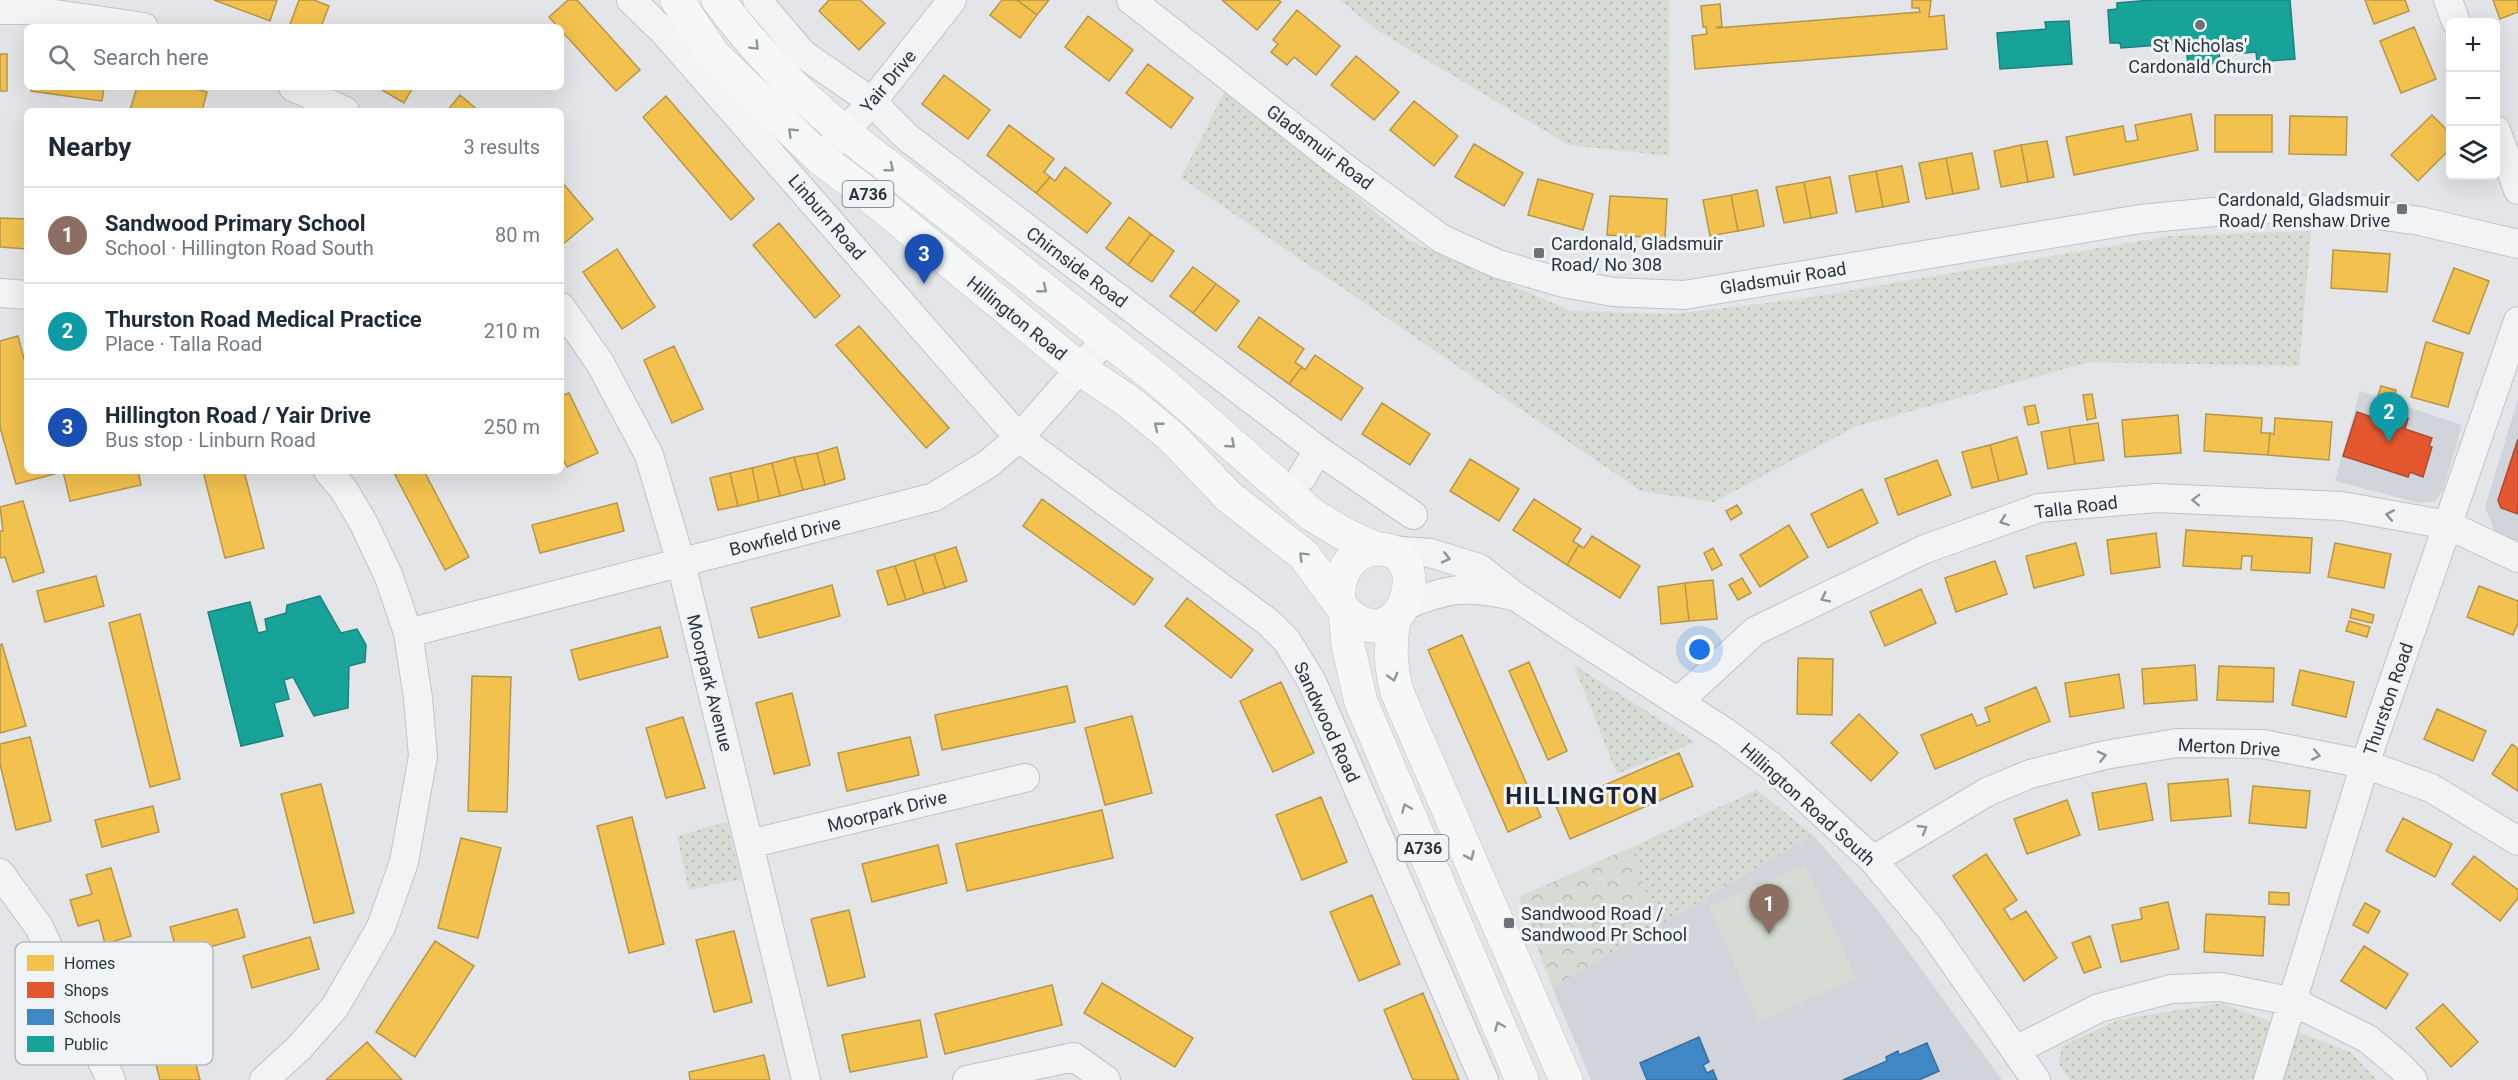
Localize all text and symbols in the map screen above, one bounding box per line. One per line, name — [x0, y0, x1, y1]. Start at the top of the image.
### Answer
marker: St Nicholas' Cardonald Church — [2193, 18, 2207, 32]
map controls — [2446, 18, 2500, 180]
button: + — [2446, 18, 2500, 72]
search box — [24, 24, 564, 90]
place label: St Nicholas' Cardonald Church — [2128, 35, 2272, 77]
one-way arrow — [747, 38, 758, 49]
icon: search — [45, 41, 78, 74]
text: Search here — [93, 45, 209, 70]
street label: Yair Drive — [856, 45, 920, 117]
button: − — [2446, 72, 2500, 126]
street label: Gladsmuir Road — [1263, 100, 1377, 194]
button: layers — [2446, 126, 2500, 180]
one-way arrow — [789, 128, 800, 139]
text: Nearby — [48, 132, 131, 162]
text: 3 results — [464, 135, 540, 159]
one-way arrow — [883, 160, 894, 171]
street label: Linburn Road — [784, 170, 870, 264]
road number: A736 — [842, 181, 894, 207]
place label: Cardonald, Gladsmuir Road/ Renshaw Drive — [2218, 189, 2390, 231]
marker: Cardonald, Gladsmuir Road/ Renshaw Drive — [2395, 202, 2409, 216]
text: Sandwood Primary School — [105, 211, 366, 236]
street label: Chirnside Road — [1022, 222, 1132, 312]
text: 1 — [62, 223, 73, 247]
text: 80 m — [495, 223, 540, 247]
place label: Cardonald, Gladsmuir Road/ No 308 — [1551, 233, 1723, 275]
pin: 3 — [904, 234, 944, 284]
text: School · Hillington Road South — [105, 236, 374, 260]
marker: Cardonald, Gladsmuir Road/ No 308 — [1532, 246, 1546, 260]
street label: Gladsmuir Road — [1718, 258, 1848, 298]
street label: Hillington Road — [963, 271, 1071, 365]
one-way arrow — [1036, 282, 1047, 293]
text: Thurston Road Medical Practice — [105, 307, 422, 332]
text: 2 — [62, 319, 73, 343]
text: 210 m — [484, 319, 540, 343]
text: Place · Talla Road — [105, 332, 262, 356]
pin: 2 — [2370, 392, 2408, 442]
text: Hillington Road / Yair Drive — [105, 403, 371, 428]
text: 3 — [62, 415, 73, 439]
text: 250 m — [484, 415, 540, 439]
one-way arrow — [1154, 422, 1165, 433]
text: Bus stop · Linburn Road — [105, 428, 316, 452]
one-way arrow — [1224, 437, 1235, 448]
street label: Talla Road — [2033, 491, 2119, 523]
one-way arrow — [2192, 493, 2201, 506]
one-way arrow — [2385, 509, 2395, 522]
street label: Bowfield Drive — [727, 512, 843, 560]
one-way arrow — [1999, 513, 2010, 526]
one-way arrow — [1441, 550, 1451, 563]
one-way arrow — [1299, 552, 1310, 562]
one-way arrow — [1820, 590, 1831, 602]
street label: Moorpark Avenue — [683, 612, 737, 754]
your location — [1685, 635, 1714, 664]
street label: Thurston Road — [2359, 640, 2417, 758]
street label: Sandwood Road — [1290, 658, 1364, 786]
one-way arrow — [1386, 672, 1399, 682]
street label: Merton Drive — [2177, 734, 2281, 760]
street label: Hillington Road South — [1737, 738, 1879, 870]
one-way arrow — [2311, 748, 2321, 761]
one-way arrow — [2097, 750, 2107, 763]
district label: HILLINGTON — [1505, 782, 1659, 810]
street label: Moorpark Drive — [825, 786, 949, 836]
one-way arrow — [1401, 804, 1413, 815]
one-way arrow — [1917, 825, 1927, 836]
road number: A736 — [1398, 835, 1448, 861]
one-way arrow — [1463, 849, 1475, 860]
pin: 1 — [1750, 884, 1788, 934]
place label: Sandwood Road / Sandwood Pr School — [1521, 903, 1687, 945]
marker: Sandwood Road / Sandwood Pr School — [1502, 916, 1516, 930]
legend — [15, 942, 213, 1065]
text: Homes — [64, 954, 115, 973]
text: Shops — [64, 981, 109, 1000]
text: Schools — [64, 1008, 121, 1027]
one-way arrow — [1495, 1022, 1507, 1033]
text: Public — [64, 1035, 108, 1054]

